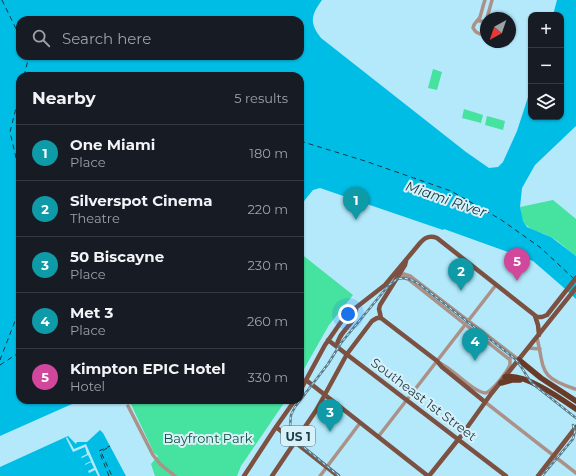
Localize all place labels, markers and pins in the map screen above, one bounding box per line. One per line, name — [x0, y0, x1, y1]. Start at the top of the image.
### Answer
pin: 1 — [343, 187, 369, 220]
pin: 5 — [504, 248, 530, 281]
pin: 2 — [448, 258, 474, 291]
pin: 4 — [462, 328, 488, 361]
pin: 3 — [317, 399, 343, 432]

